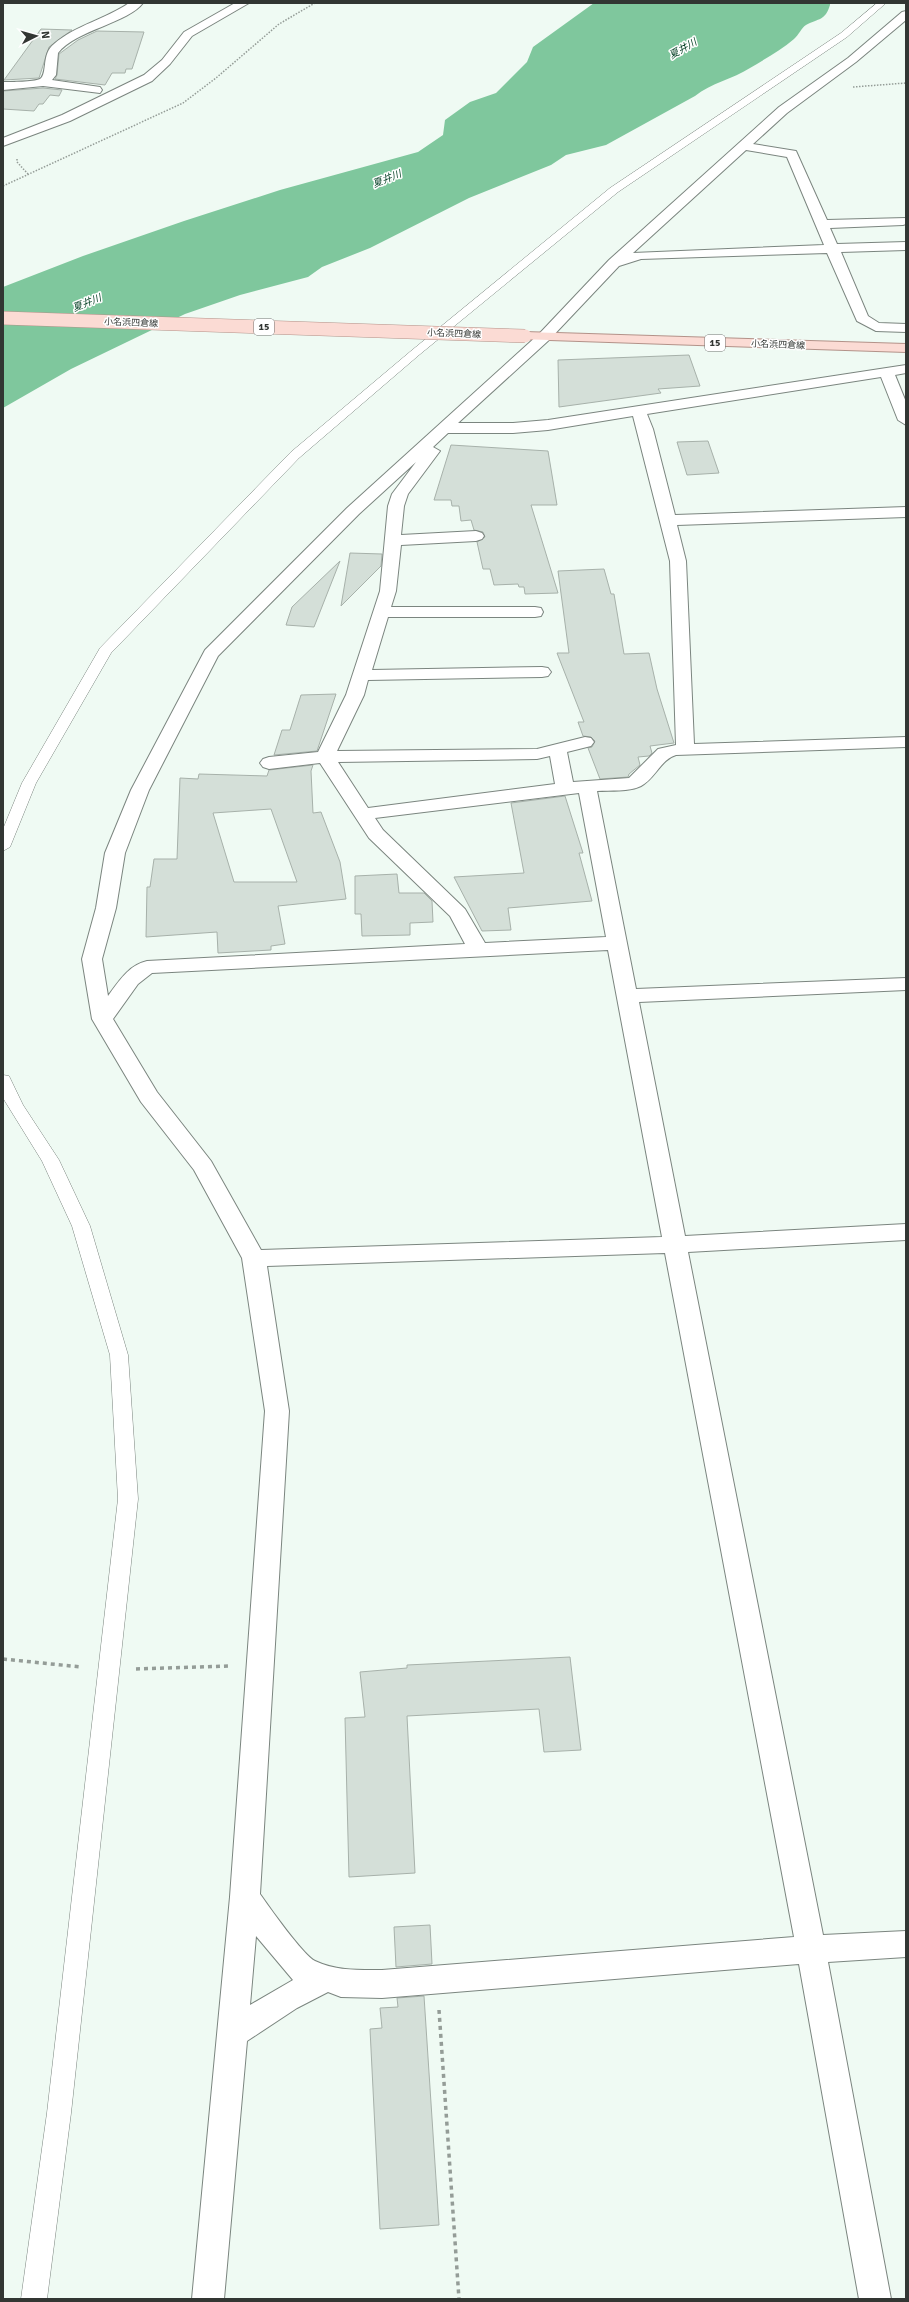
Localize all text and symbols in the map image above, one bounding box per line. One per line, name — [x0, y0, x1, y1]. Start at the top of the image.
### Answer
north arrow — [16, 16, 56, 56]
text: N — [39, 31, 52, 39]
water label: 夏井川 — [667, 36, 700, 62]
water label: 夏井川 — [371, 167, 404, 190]
water label: 夏井川 — [71, 291, 104, 314]
street label: 小名浜四倉線 — [104, 317, 159, 329]
road number: 15 — [254, 319, 274, 335]
street label: 小名浜四倉線 — [427, 328, 482, 340]
road number: 15 — [705, 335, 725, 351]
street label: 小名浜四倉線 — [751, 339, 806, 351]

